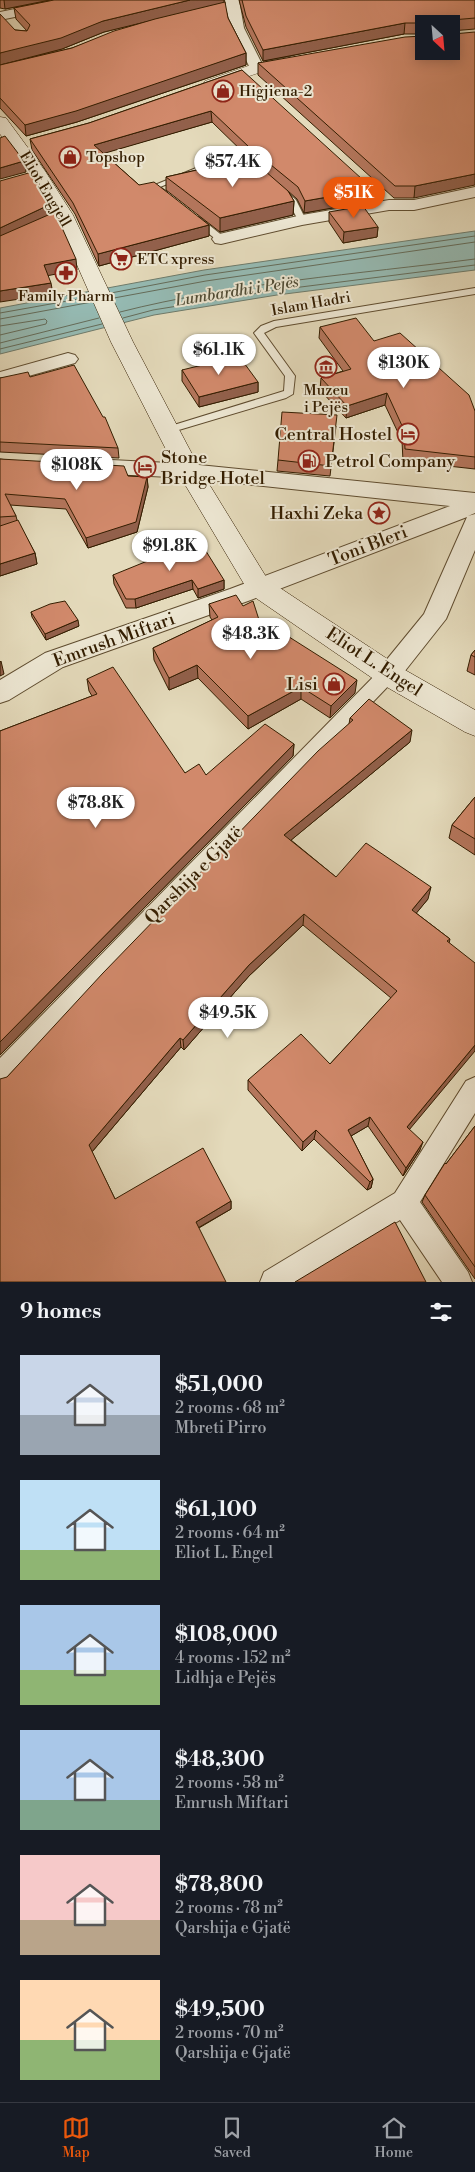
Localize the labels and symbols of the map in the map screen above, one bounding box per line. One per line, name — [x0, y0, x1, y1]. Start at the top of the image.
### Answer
north arrow — [415, 15, 460, 60]
shop icon: Higjiena-2 — [211, 79, 235, 103]
place label: Higjiena-2 — [239, 82, 312, 101]
shop icon: Topshop — [58, 145, 82, 169]
pin: $57.4K — [192, 146, 274, 188]
street label: Eliot Engjell — [15, 148, 75, 231]
place label: Topshop — [86, 148, 145, 167]
pin: $51K — [324, 176, 384, 219]
supermarket icon: ETC xpress — [109, 247, 133, 271]
place label: ETC xpress — [137, 250, 214, 269]
pharmacy icon: Family Pharm — [54, 261, 78, 285]
water label: Lumbardhi i Pejës — [173, 271, 300, 311]
place label: Family Pharm — [18, 287, 114, 306]
street label: Islam Hadri — [270, 288, 352, 320]
pin: $61.1K — [178, 334, 260, 376]
pin: $130K — [369, 346, 439, 389]
museum icon: Muzeu i Pejës — [314, 355, 338, 379]
place label: Muzeu i Pejës — [303, 381, 349, 417]
hotel icon: Central Hostel — [396, 422, 420, 446]
place label: Central Hostel — [274, 423, 393, 446]
place label: Stone Bridge Hotel — [160, 446, 266, 490]
pin: $108K — [42, 448, 112, 491]
fuel station icon: Petrol Company — [297, 449, 321, 473]
place label: Petrol Company — [325, 450, 456, 473]
hotel icon: Stone Bridge Hotel — [133, 455, 157, 479]
place icon: Haxhi Zeka — [367, 501, 391, 525]
place label: Haxhi Zeka — [270, 502, 364, 525]
street label: Toni Bleri — [325, 520, 411, 572]
pin: $91.8K — [129, 530, 211, 572]
street label: Emrush Miftari — [50, 607, 178, 673]
pin: $48.3K — [210, 618, 292, 660]
street label: Eliot L. Engel — [322, 622, 427, 702]
shop icon: Lisi — [322, 672, 346, 696]
place label: Lisi — [286, 673, 318, 696]
pin: $78.8K — [55, 786, 137, 829]
street label: Qarshija e Gjatë — [140, 821, 248, 929]
pin: $49.5K — [187, 996, 269, 1039]

